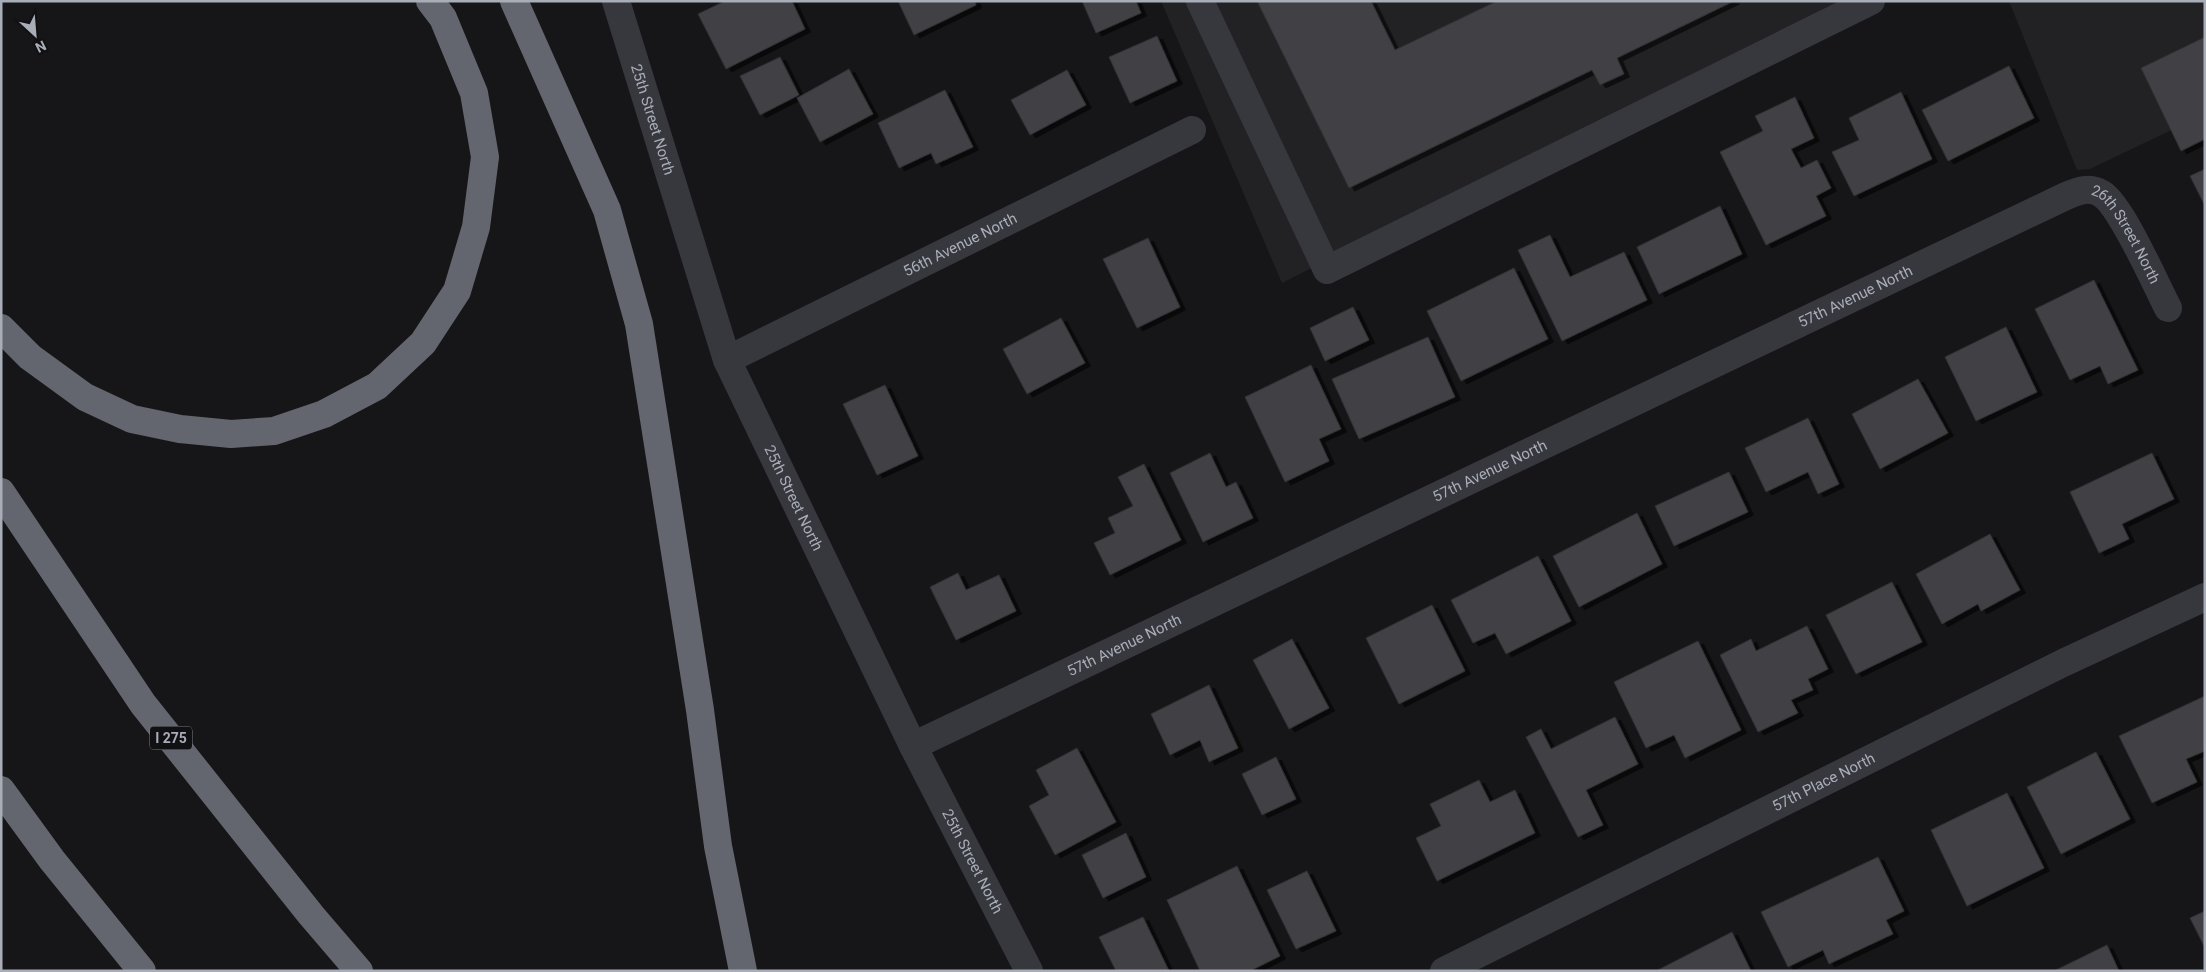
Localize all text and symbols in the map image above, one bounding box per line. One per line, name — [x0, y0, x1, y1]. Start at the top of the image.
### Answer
north arrow — [10, 10, 60, 60]
text: N — [33, 37, 49, 56]
street label: 25th Street North — [627, 62, 678, 177]
street label: 26th Street North — [2089, 181, 2164, 287]
street label: 56th Avenue North — [900, 209, 1020, 280]
street label: 57th Avenue North — [1795, 262, 1915, 331]
street label: 57th Avenue North — [1430, 436, 1550, 506]
street label: 25th Street North — [760, 442, 827, 554]
street label: 57th Avenue North — [1064, 610, 1184, 680]
road number: I 275 — [150, 726, 192, 750]
street label: 57th Place North — [1769, 749, 1878, 815]
street label: 25th Street North — [938, 806, 1007, 917]

